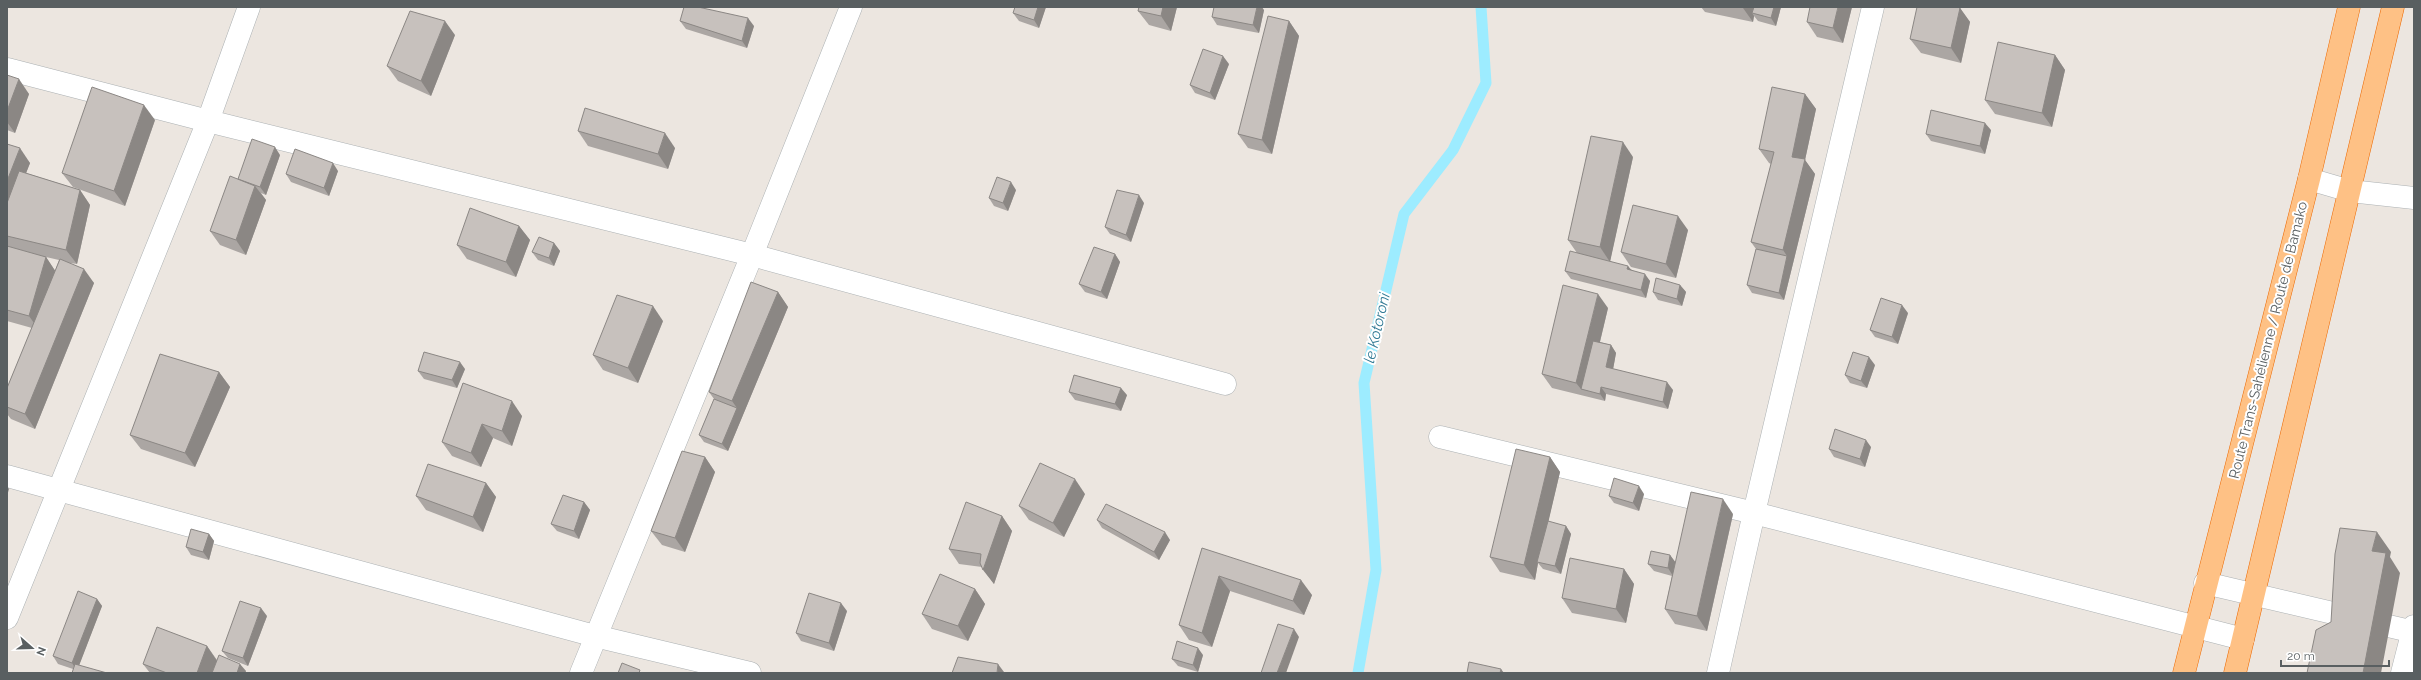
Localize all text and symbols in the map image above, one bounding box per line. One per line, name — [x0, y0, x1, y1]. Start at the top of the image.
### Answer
street label: Route Trans-Sahélienne / Route de Bamako — [2226, 200, 2310, 480]
water label: le Kotoroni — [1360, 290, 1394, 365]
north arrow — [12, 628, 52, 668]
scale bar — [2281, 642, 2389, 668]
text: N — [33, 645, 48, 657]
text: 20 m — [2287, 649, 2315, 663]

